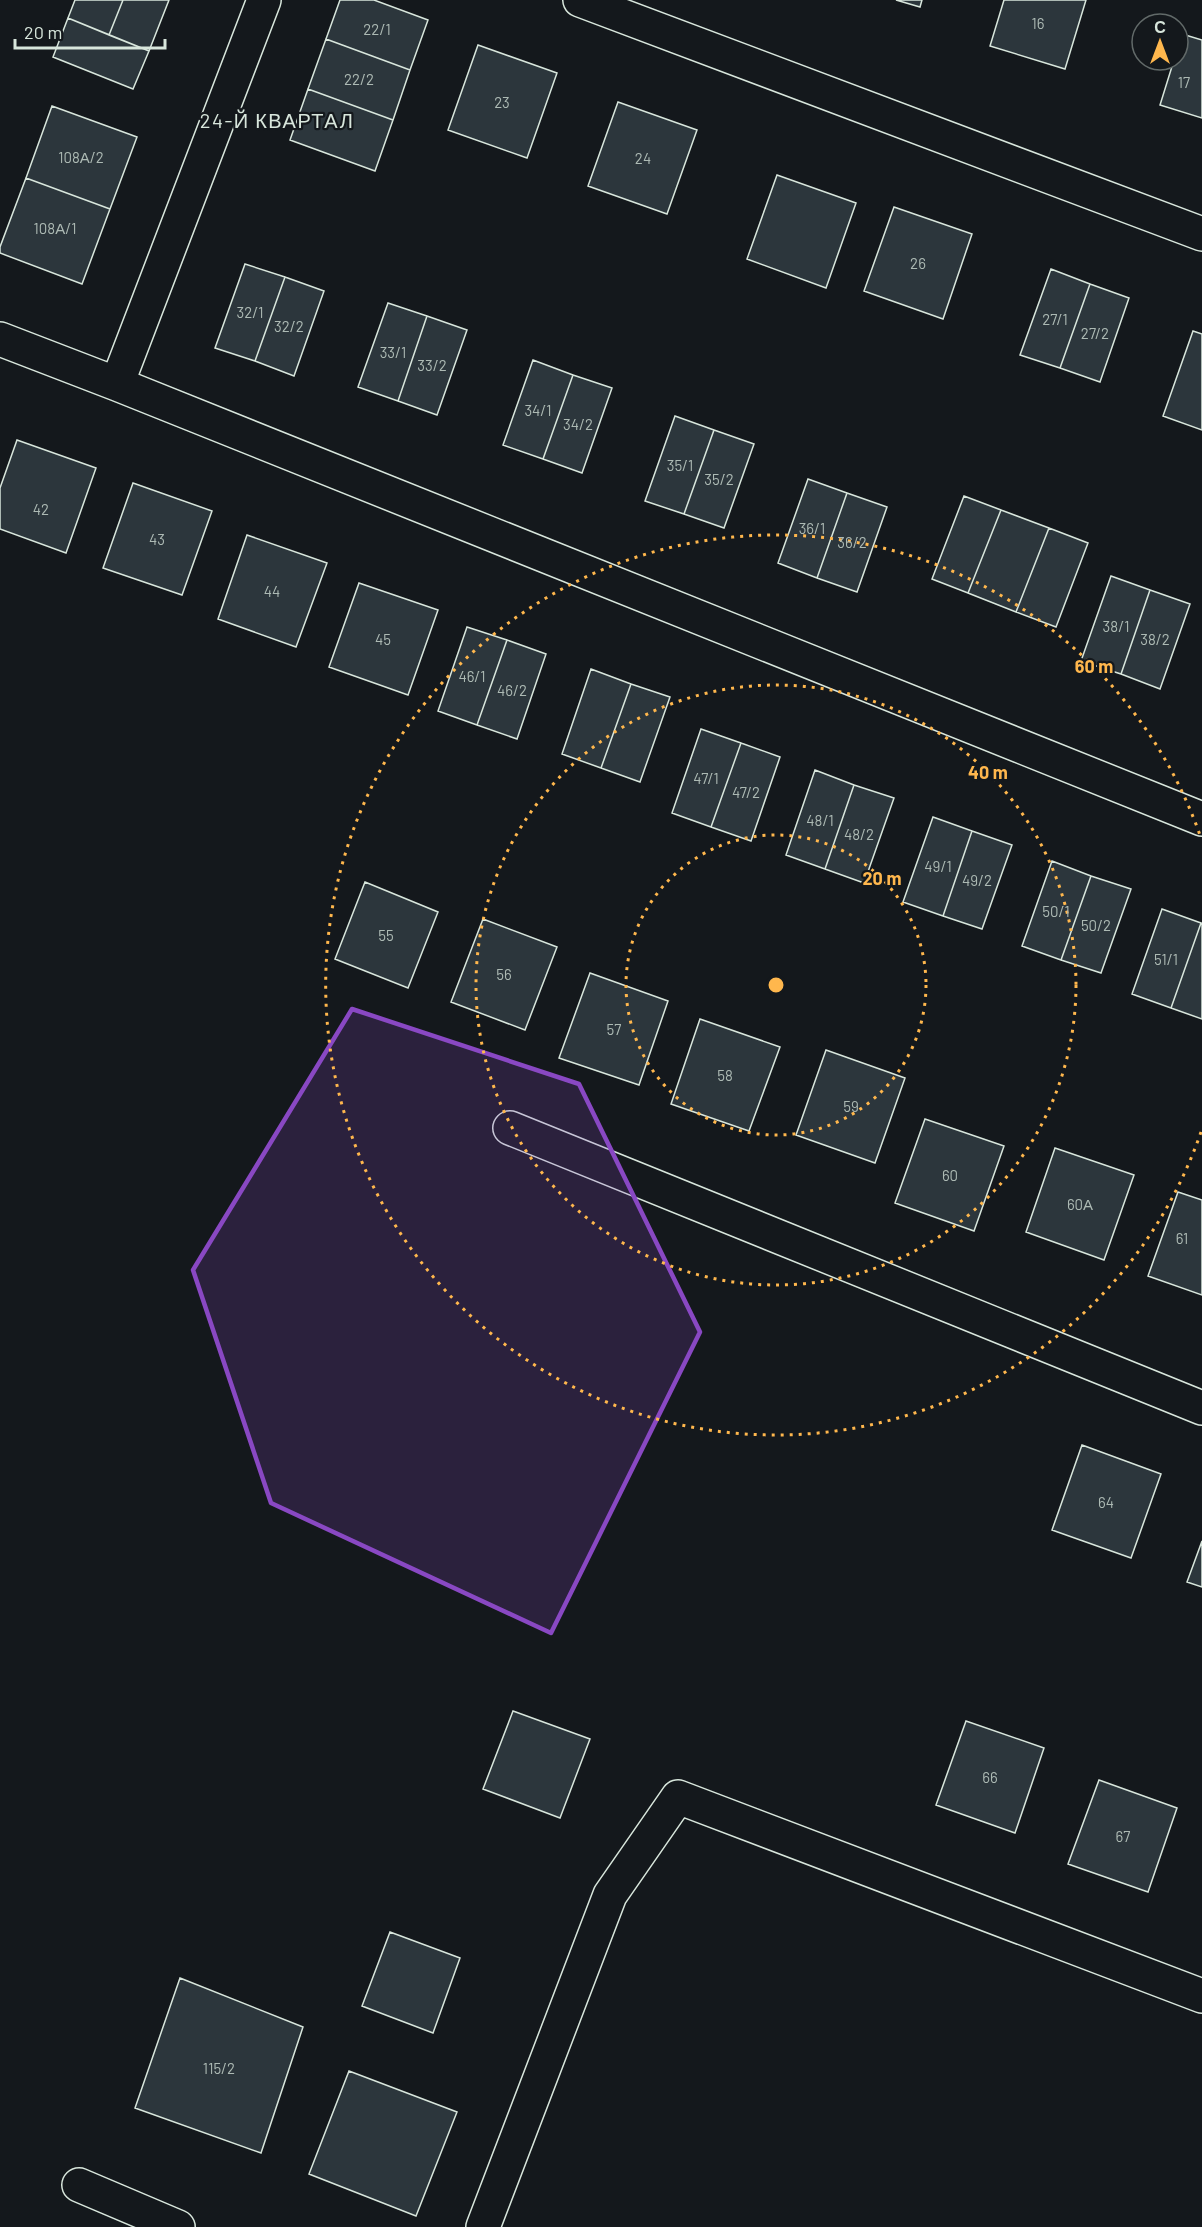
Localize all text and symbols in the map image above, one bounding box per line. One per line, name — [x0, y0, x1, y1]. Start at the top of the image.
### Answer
scale bar — [15, 12, 165, 50]
north arrow — [1130, 12, 1190, 72]
house number: 16 — [1032, 14, 1044, 32]
text: С — [1154, 17, 1166, 36]
house number: 22/1 — [363, 20, 391, 38]
text: 20 m — [24, 21, 62, 43]
house number: 22/2 — [344, 70, 374, 88]
house number: 17 — [1178, 73, 1190, 91]
house number: 23 — [494, 93, 510, 111]
district label: 24-Й КВАРТАЛ — [200, 108, 354, 132]
house number: 108А/2 — [58, 148, 104, 166]
house number: 24 — [635, 149, 651, 167]
house number: 108А/1 — [34, 219, 76, 237]
house number: 26 — [910, 254, 926, 272]
house number: 32/1 — [236, 303, 264, 321]
house number: 27/1 — [1042, 310, 1068, 328]
house number: 32/2 — [274, 317, 304, 335]
house number: 27/2 — [1081, 324, 1109, 342]
house number: 33/1 — [380, 343, 406, 361]
house number: 33/2 — [417, 356, 447, 374]
house number: 34/1 — [524, 401, 552, 419]
house number: 34/2 — [563, 415, 593, 433]
house number: 35/1 — [667, 456, 693, 474]
house number: 35/2 — [704, 470, 734, 488]
house number: 42 — [33, 500, 49, 518]
house number: 36/1 — [799, 519, 825, 537]
house number: 43 — [149, 530, 165, 548]
house number: 36/2 — [837, 533, 867, 551]
house number: 44 — [264, 582, 280, 600]
house number: 38/1 — [1103, 617, 1129, 635]
house number: 45 — [375, 630, 391, 648]
house number: 38/2 — [1140, 630, 1170, 648]
text: 60 m — [1075, 655, 1113, 677]
house number: 46/1 — [458, 667, 486, 685]
house number: 46/2 — [497, 681, 527, 699]
text: 40 m — [968, 761, 1008, 783]
house number: 47/1 — [693, 769, 719, 787]
house number: 47/2 — [732, 783, 760, 801]
house number: 48/1 — [806, 811, 834, 829]
house number: 48/2 — [844, 825, 874, 843]
house number: 49/1 — [924, 857, 952, 875]
text: 20 m — [863, 867, 901, 889]
house number: 49/2 — [962, 871, 992, 889]
house number: 50/1 — [1042, 902, 1070, 920]
house number: 50/2 — [1081, 916, 1111, 934]
house number: 55 — [378, 926, 394, 944]
house number: 51/1 — [1154, 950, 1178, 968]
house number: 56 — [496, 965, 512, 983]
centre of rings — [766, 975, 786, 995]
house number: 57 — [607, 1020, 621, 1038]
house number: 58 — [717, 1066, 733, 1084]
house number: 59 — [843, 1097, 859, 1115]
house number: 60 — [942, 1166, 958, 1184]
house number: 60А — [1067, 1195, 1093, 1213]
house number: 61 — [1176, 1229, 1188, 1247]
house number: 64 — [1098, 1493, 1114, 1511]
house number: 66 — [982, 1768, 998, 1786]
house number: 67 — [1116, 1827, 1130, 1845]
house number: 115/2 — [203, 2059, 235, 2077]

